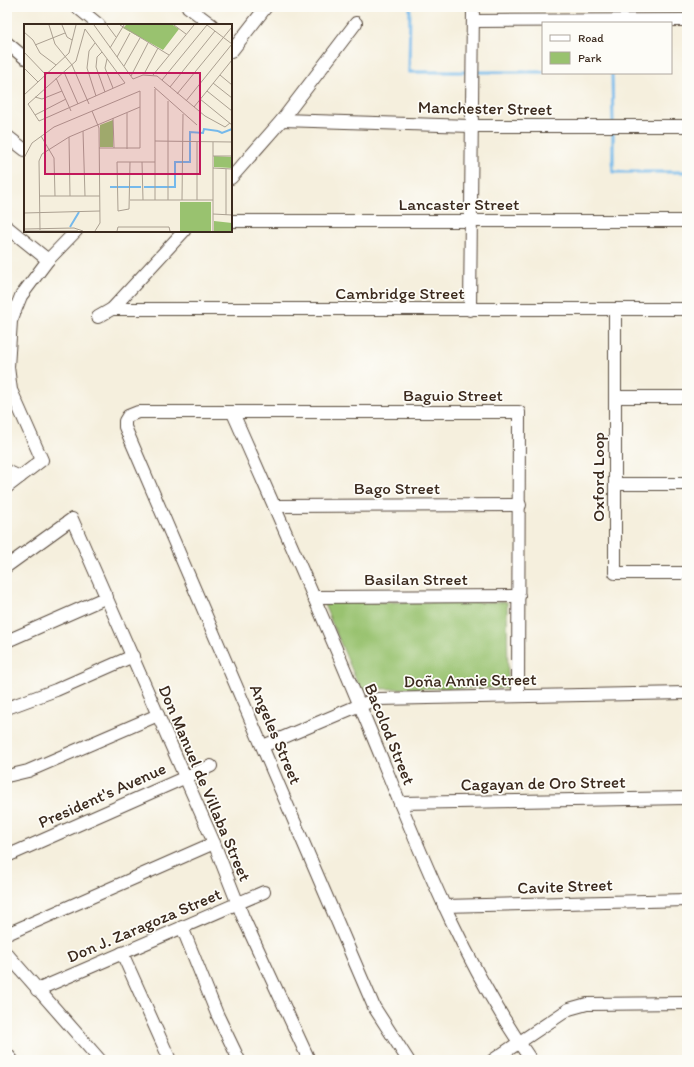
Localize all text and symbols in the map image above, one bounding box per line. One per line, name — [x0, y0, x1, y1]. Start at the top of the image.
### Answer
legend — [542, 22, 672, 74]
inset map — [24, 24, 232, 232]
text: Road — [578, 31, 604, 45]
text: Park — [578, 51, 602, 65]
street label: Manchester Street — [418, 97, 552, 119]
street label: Lancaster Street — [399, 194, 520, 214]
street label: Cambridge Street — [335, 283, 465, 303]
street label: Baguio Street — [403, 385, 503, 405]
street label: Oxford Loop — [588, 432, 608, 522]
street label: Bago Street — [354, 478, 440, 498]
street label: Basilan Street — [364, 569, 468, 589]
street label: Doña Annie Street — [403, 669, 537, 691]
street label: Bacolod Street — [361, 680, 419, 788]
street label: Angeles Street — [246, 681, 306, 787]
street label: Don Manuel de Villaba Street — [155, 682, 255, 884]
street label: President's Avenue — [35, 758, 169, 832]
street label: Cagayan de Oro Street — [460, 772, 626, 794]
street label: Cavite Street — [517, 874, 614, 898]
street label: Don J. Zaragoza Street — [64, 883, 224, 967]

